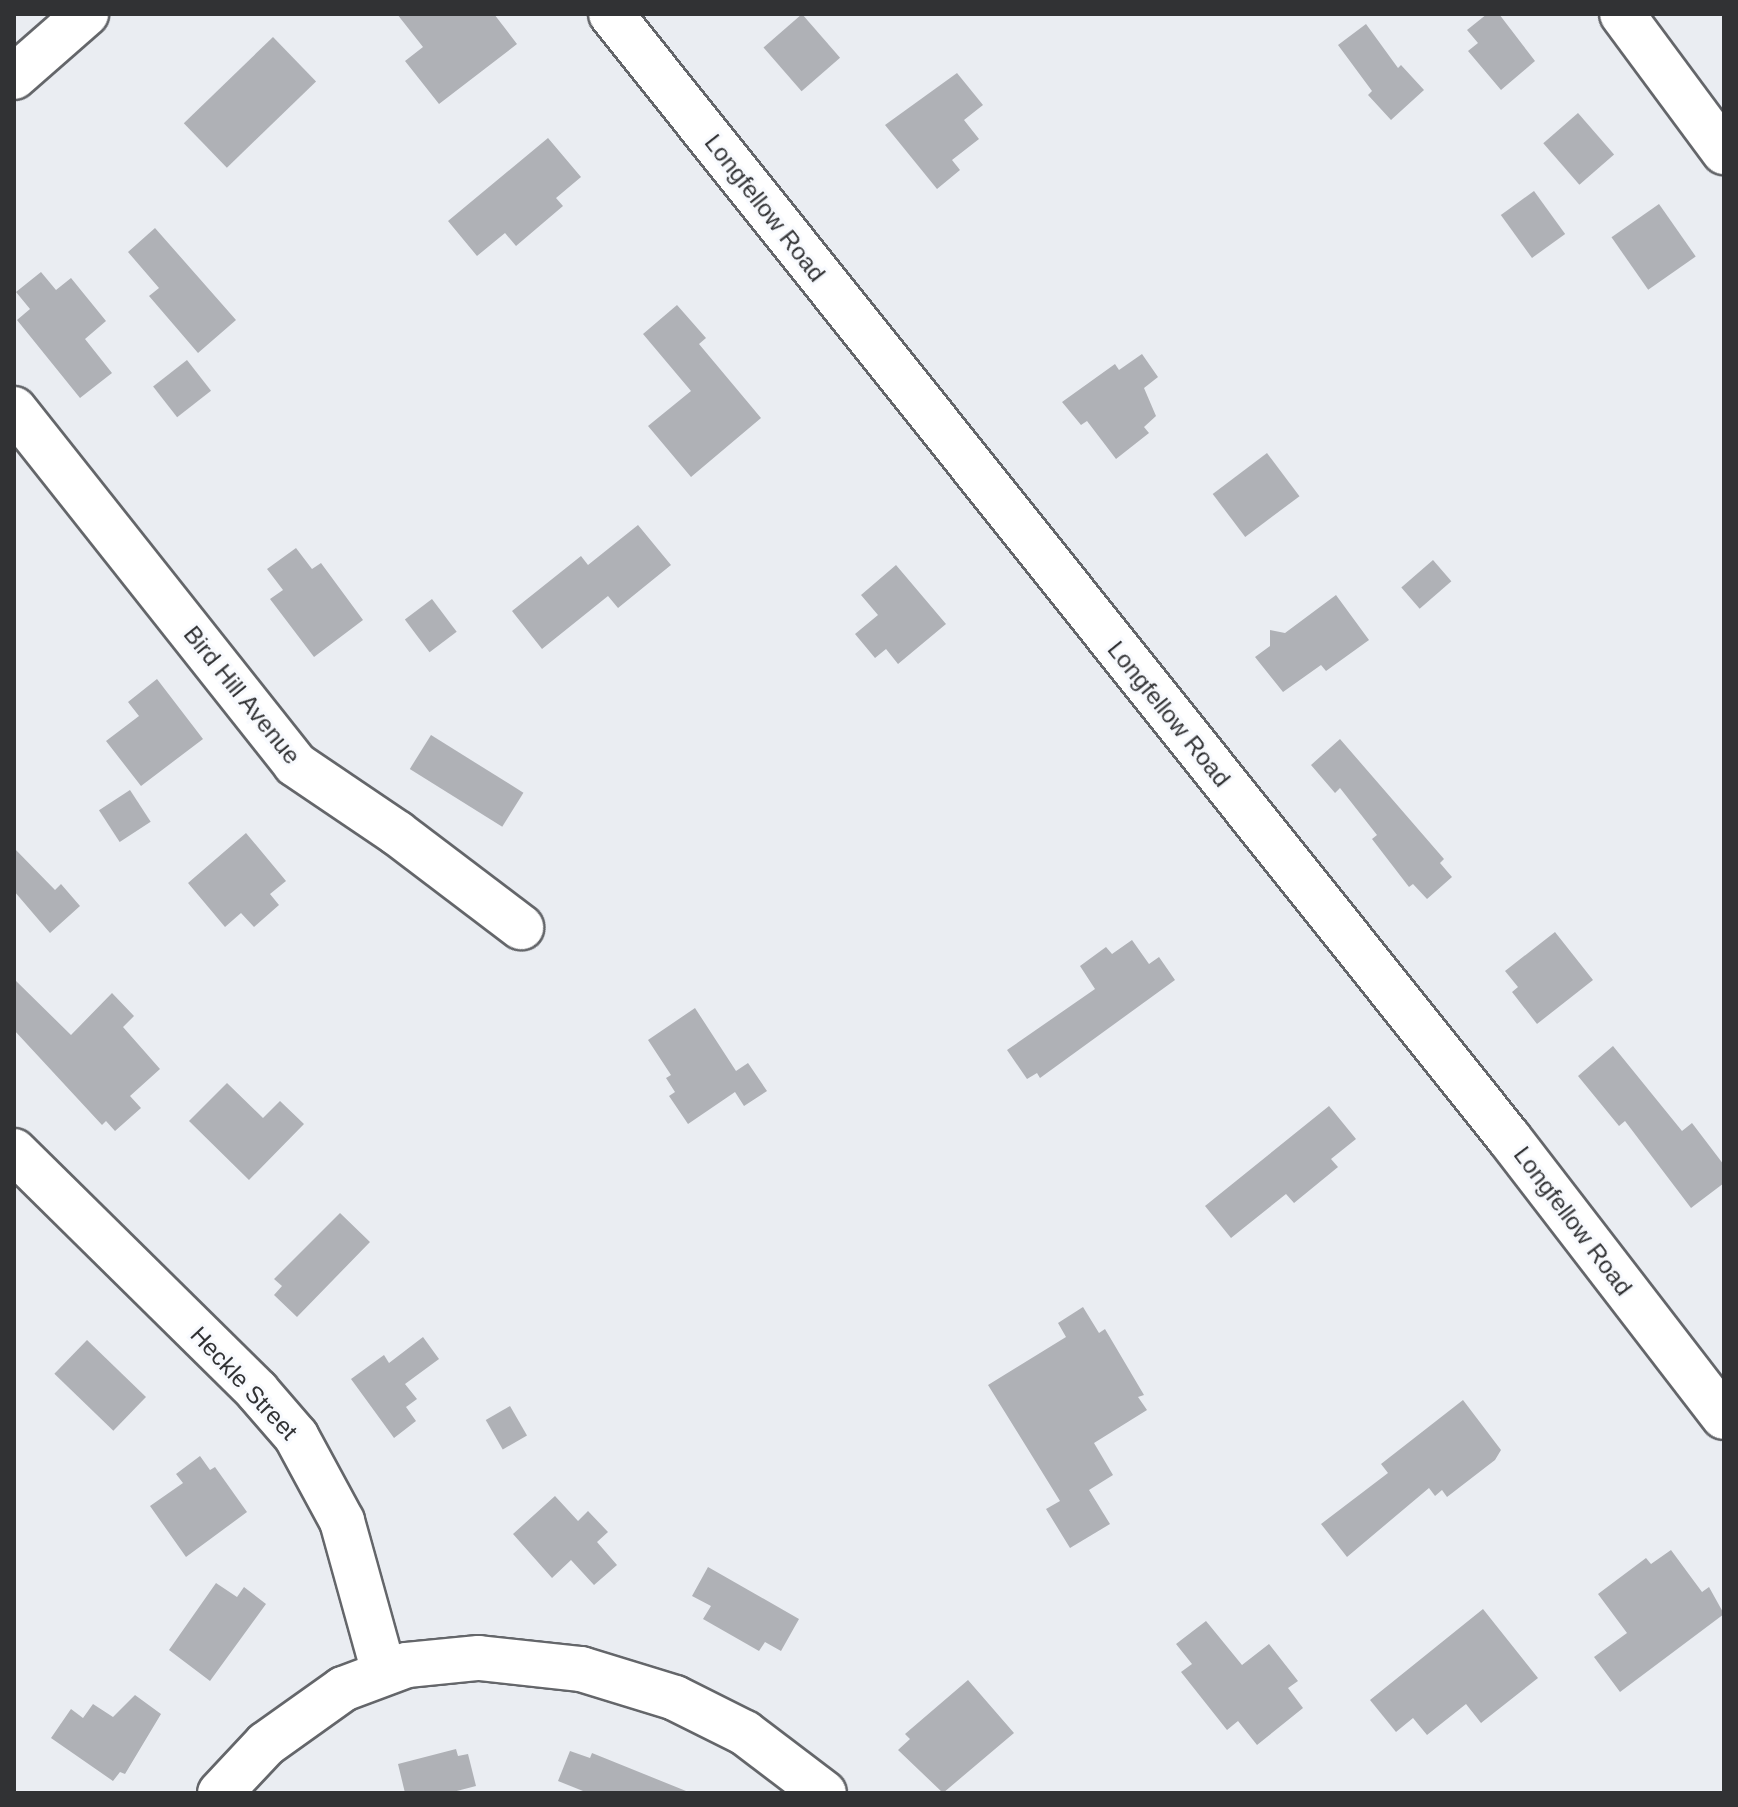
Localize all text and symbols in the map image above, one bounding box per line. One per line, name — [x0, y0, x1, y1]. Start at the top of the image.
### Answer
street label: Longfellow Road — [699, 129, 831, 287]
street label: Bird Hill Avenue — [177, 620, 307, 770]
street label: Longfellow Road — [1102, 635, 1236, 793]
street label: Longfellow Road — [1508, 1141, 1638, 1301]
street label: Heckle Street — [184, 1321, 304, 1445]

